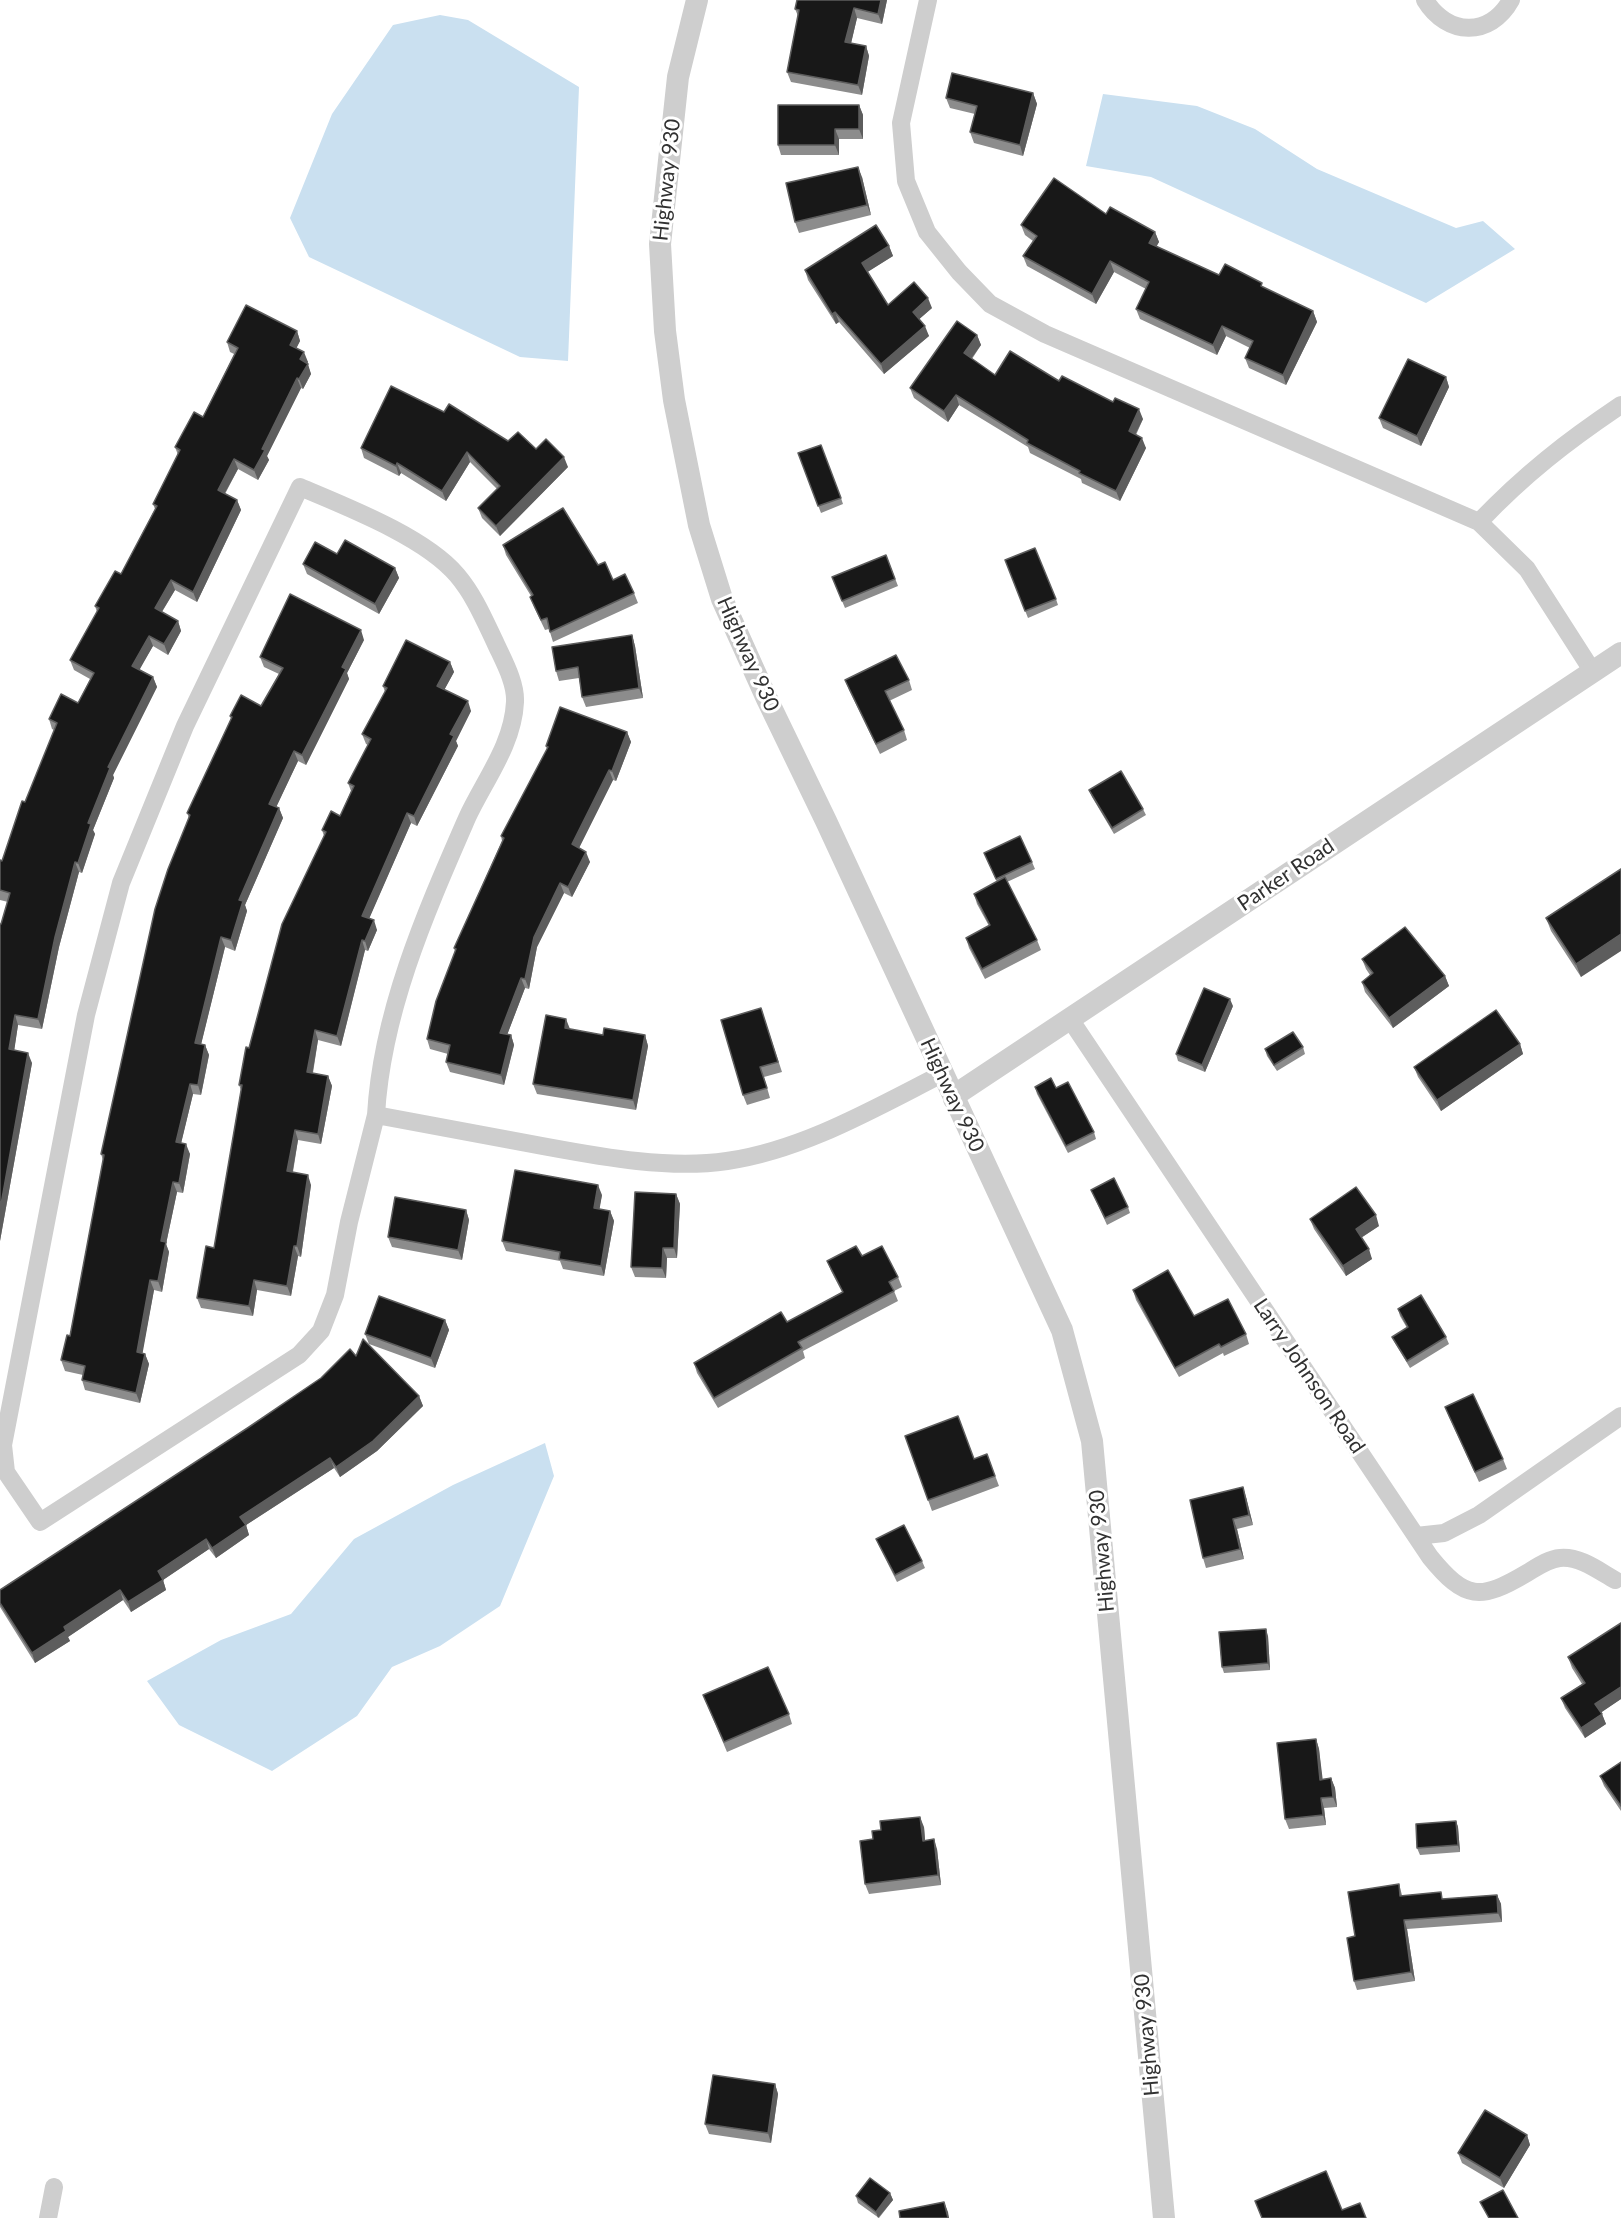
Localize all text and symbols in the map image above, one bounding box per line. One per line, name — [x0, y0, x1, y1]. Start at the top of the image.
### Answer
street label: Highway 930 — [648, 118, 686, 242]
street label: Highway 930 — [712, 593, 784, 715]
street label: Parker Road — [1233, 833, 1339, 917]
street label: Highway 930 — [915, 1034, 989, 1156]
street label: Larry Johnson Road — [1248, 1294, 1370, 1458]
street label: Highway 930 — [1084, 1489, 1120, 1613]
street label: Highway 930 — [1129, 1973, 1165, 2097]

